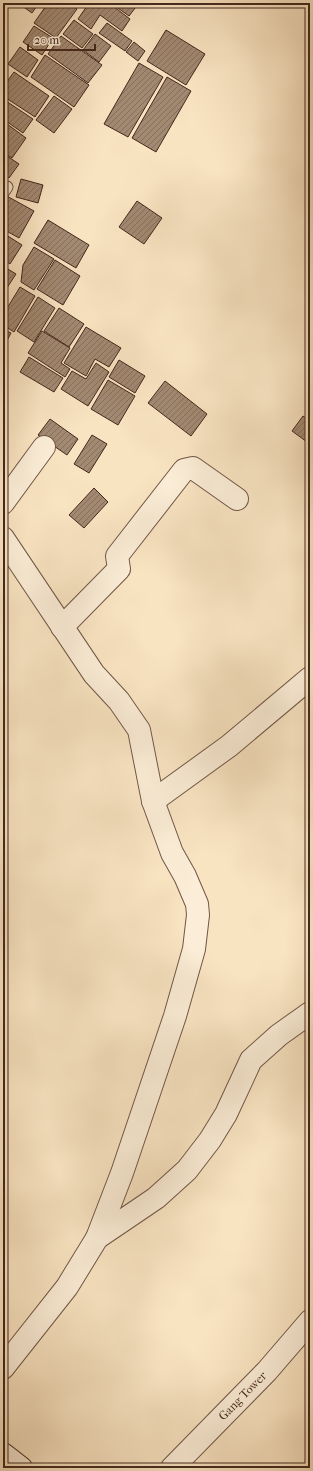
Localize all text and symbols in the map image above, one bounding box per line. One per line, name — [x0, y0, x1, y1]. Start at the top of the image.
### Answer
scale bar — [28, 26, 95, 52]
text: 20 m — [34, 33, 59, 47]
street label: Gang Tower — [216, 1368, 270, 1423]

